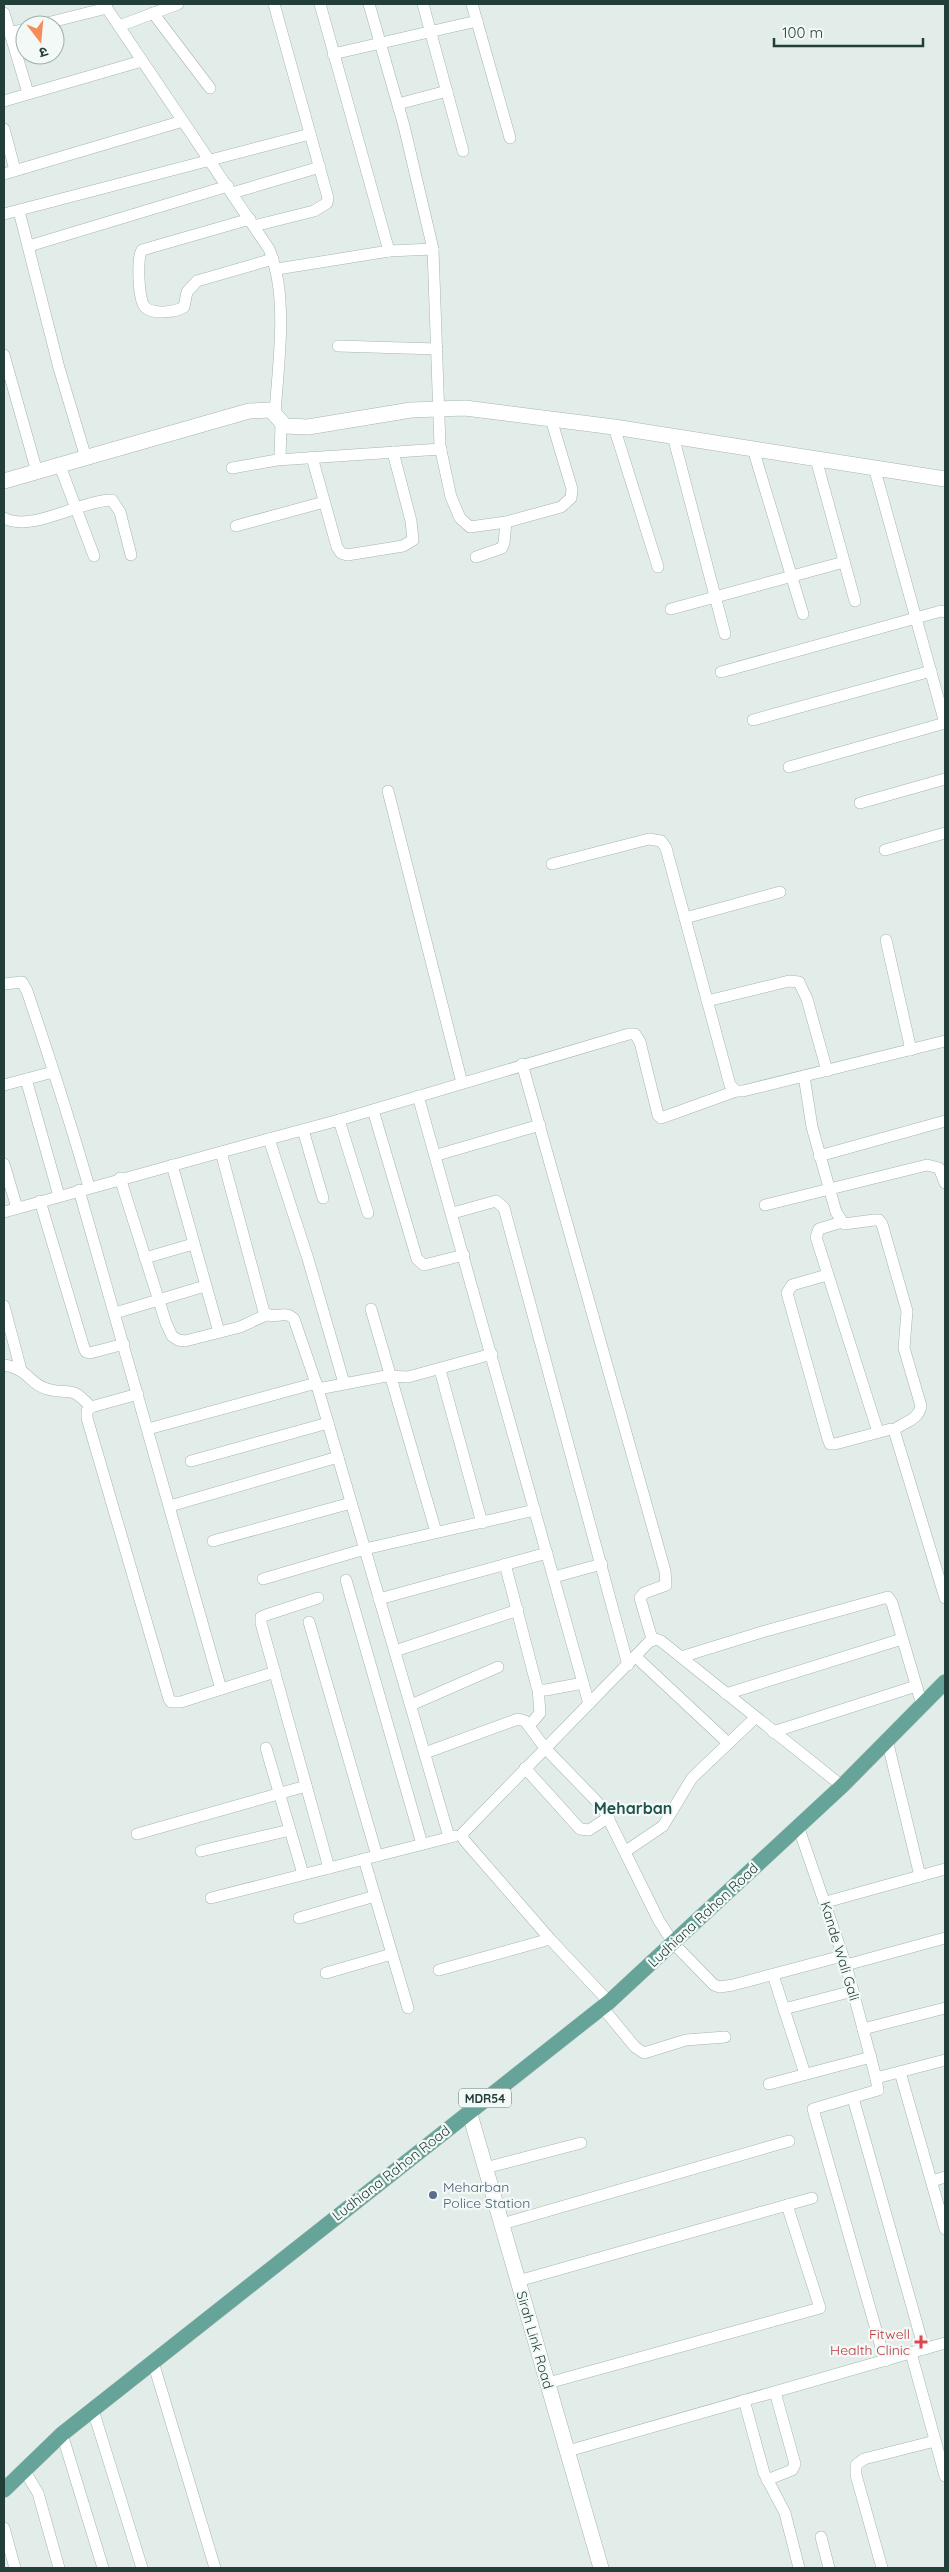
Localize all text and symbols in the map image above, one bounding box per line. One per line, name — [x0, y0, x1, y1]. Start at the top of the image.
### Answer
north arrow — [15, 15, 65, 65]
scale bar — [774, 15, 923, 47]
text: 100 m — [782, 23, 823, 42]
text: उ — [36, 43, 50, 62]
district label: Meharban — [594, 1798, 672, 1818]
street label: Ludhiana Rahon Road — [644, 1859, 762, 1971]
street label: Kande Wali Gali — [816, 1899, 864, 2003]
road number: MDR54 — [459, 2088, 511, 2108]
street label: Ludhiana Rahon Road — [328, 2121, 454, 2225]
place label: Meharban Police Station — [443, 2178, 530, 2212]
marker: Meharban Police Station — [427, 2189, 439, 2201]
street label: Sirah Link Road — [512, 2289, 558, 2391]
place label: Fitwell Health Clinic — [830, 2325, 910, 2359]
marker: Fitwell Health Clinic — [914, 2335, 928, 2349]

